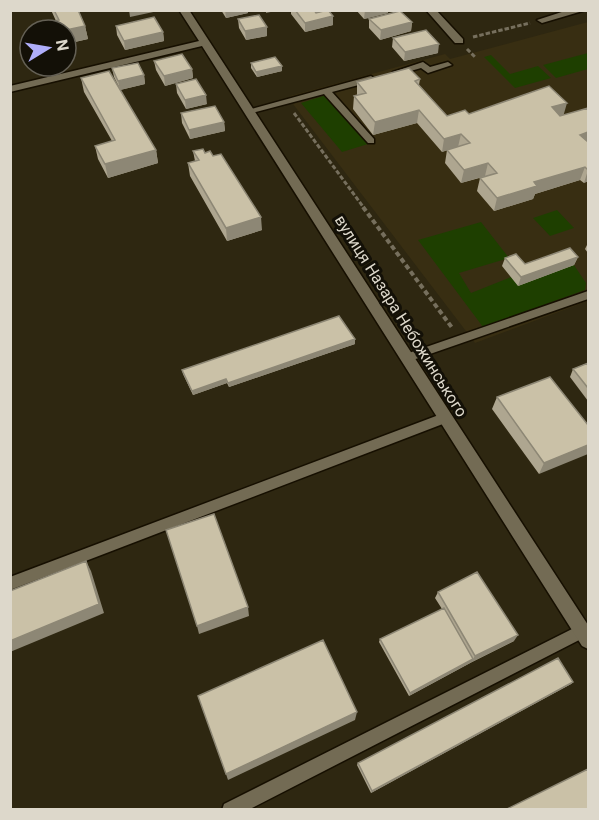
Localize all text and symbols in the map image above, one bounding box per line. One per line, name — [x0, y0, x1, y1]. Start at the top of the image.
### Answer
north arrow — [18, 18, 78, 78]
text: N — [52, 38, 73, 53]
street label: вулиця Назара Небожинського — [331, 212, 471, 420]

